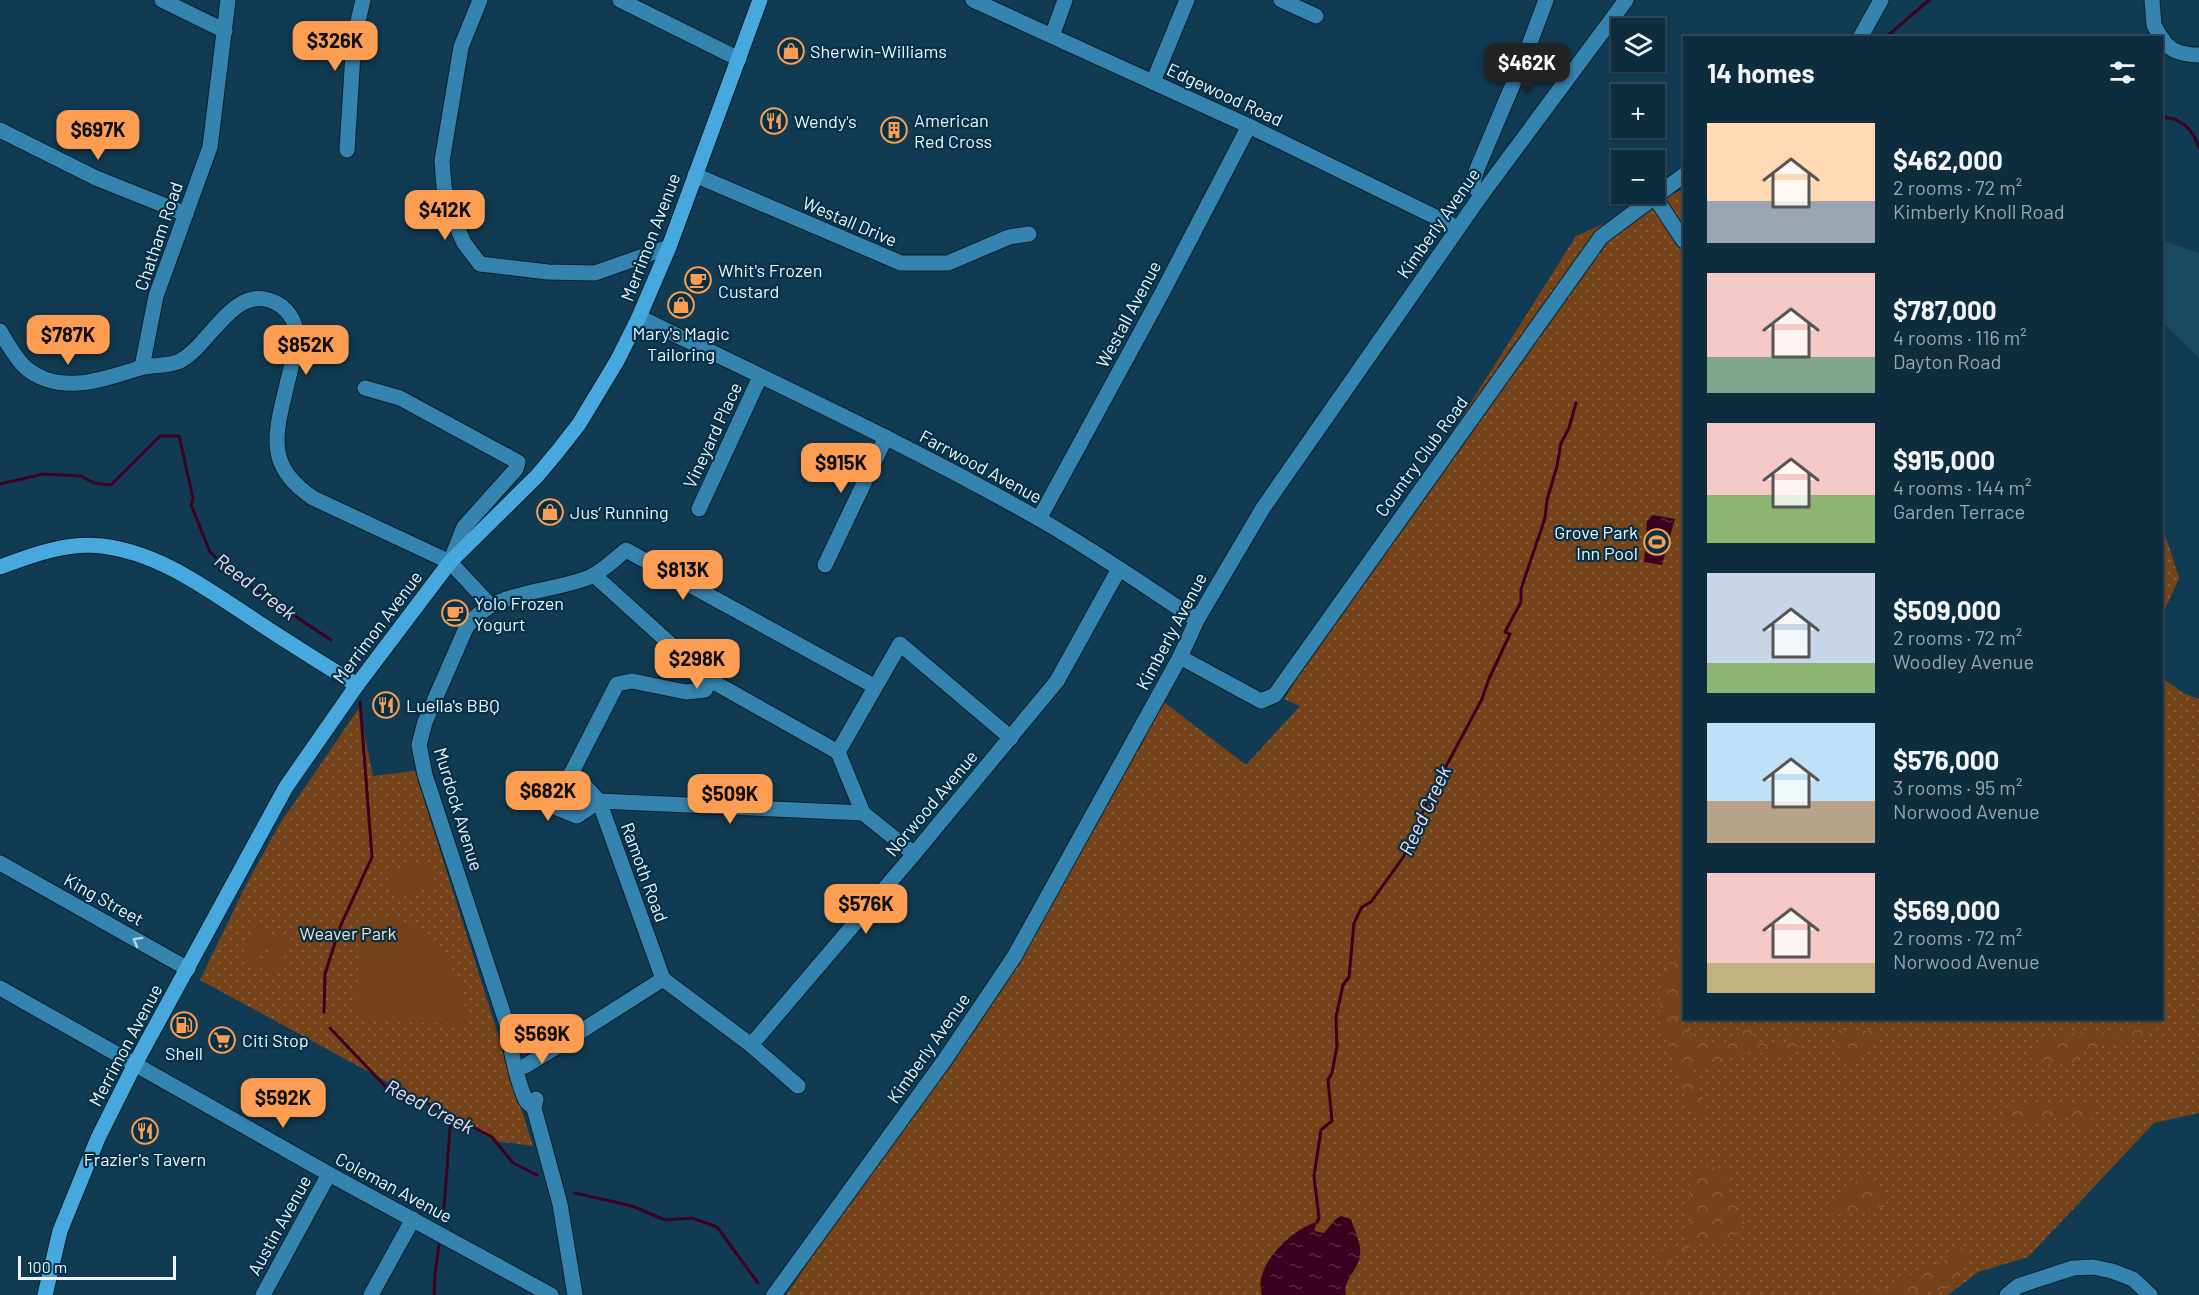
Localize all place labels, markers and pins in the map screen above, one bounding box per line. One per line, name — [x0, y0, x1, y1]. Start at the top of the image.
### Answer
pin: $326K — [293, 21, 377, 72]
shop icon: Sherwin-Williams — [776, 36, 806, 66]
place label: Sherwin-Williams — [810, 40, 947, 62]
pin: $462K — [1485, 43, 1569, 94]
restaurant icon: Wendy's — [759, 106, 789, 136]
place label: American Red Cross — [914, 109, 992, 152]
pin: $697K — [56, 110, 140, 161]
place label: Wendy's — [794, 110, 857, 132]
building icon: American Red Cross — [879, 115, 909, 145]
pin: $412K — [403, 190, 487, 241]
place label: Whit's Frozen Custard — [718, 259, 822, 302]
cafe icon: Whit's Frozen Custard — [683, 265, 713, 295]
shop icon: Mary's Magic Tailoring — [666, 290, 696, 320]
pin: $787K — [26, 315, 110, 366]
place label: Mary's Magic Tailoring — [632, 322, 730, 365]
pin: $852K — [264, 325, 348, 376]
pin: $915K — [799, 443, 883, 494]
shop icon: Jus’ Running — [535, 497, 565, 527]
place label: Jus’ Running — [570, 501, 669, 523]
place label: Grove Park Inn Pool — [1554, 521, 1638, 564]
sports icon: Grove Park Inn Pool — [1642, 527, 1672, 557]
pin: $813K — [641, 550, 725, 601]
place label: Yolo Frozen Yogurt — [474, 592, 564, 635]
cafe icon: Yolo Frozen Yogurt — [440, 598, 470, 628]
pin: $298K — [655, 639, 739, 690]
restaurant icon: Luella's BBQ — [371, 690, 401, 720]
place label: Luella's BBQ — [406, 694, 500, 716]
pin: $682K — [506, 771, 590, 822]
pin: $509K — [688, 774, 772, 825]
pin: $576K — [824, 884, 908, 935]
fuel station icon: Shell — [169, 1010, 199, 1040]
pin: $569K — [500, 1014, 584, 1065]
supermarket icon: Citi Stop — [207, 1025, 237, 1055]
place label: Citi Stop — [242, 1029, 309, 1051]
place label: Shell — [165, 1042, 203, 1064]
pin: $592K — [241, 1078, 325, 1129]
restaurant icon: Frazier's Tavern — [130, 1116, 160, 1146]
place label: Frazier's Tavern — [84, 1148, 206, 1170]

